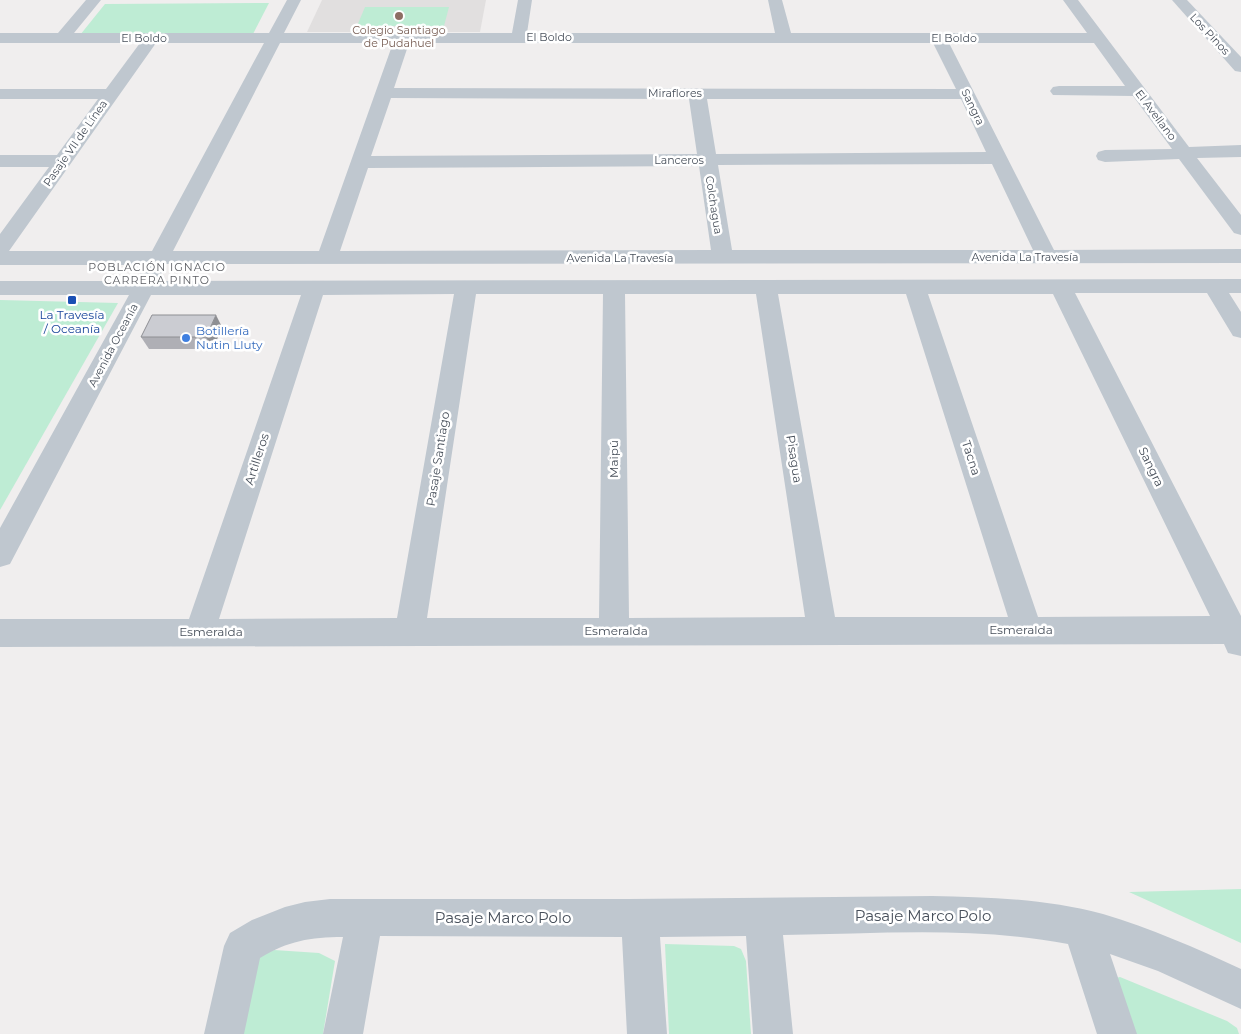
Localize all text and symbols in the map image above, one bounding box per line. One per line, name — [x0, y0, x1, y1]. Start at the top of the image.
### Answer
marker: Colegio Santiago de Pudahuel — [393, 10, 405, 22]
street label: Los Pinos — [1187, 10, 1233, 58]
place label: Colegio Santiago de Pudahuel — [352, 23, 446, 50]
street label: El Boldo — [526, 30, 572, 44]
street label: El Boldo — [121, 31, 167, 45]
street label: El Boldo — [931, 31, 977, 45]
street label: Miraflores — [648, 86, 703, 100]
street label: Sangra — [958, 87, 988, 127]
street label: El Avellano — [1132, 87, 1180, 143]
street label: Pasaje VII de Línea — [40, 97, 110, 189]
street label: Lanceros — [654, 153, 704, 167]
street label: Colchagua — [702, 175, 726, 235]
street label: Avenida La Travesía — [972, 250, 1078, 264]
street label: Avenida La Travesía — [567, 251, 673, 265]
district label: POBLACIÓN IGNACIO CARRERA PINTO — [88, 260, 226, 287]
marker: La Travesía / Oceanía — [66, 294, 78, 306]
street label: Avenida Oceanía — [85, 301, 141, 389]
place label: La Travesía / Oceanía — [39, 307, 105, 336]
place label: Botillería Nutin Lluty — [196, 323, 263, 352]
marker: Botillería Nutin Lluty — [180, 332, 192, 344]
street label: Pasaje Santiago — [423, 411, 452, 507]
street label: Artilleros — [241, 431, 272, 487]
street label: Pisagua — [783, 434, 806, 484]
street label: Tacna — [959, 439, 984, 477]
street label: Maipú — [606, 440, 621, 478]
street label: Sangra — [1135, 445, 1167, 489]
street label: Esmeralda — [989, 622, 1053, 637]
street label: Esmeralda — [584, 623, 648, 638]
street label: Esmeralda — [179, 624, 243, 639]
street label: Pasaje Marco Polo — [855, 906, 991, 925]
street label: Pasaje Marco Polo — [435, 908, 571, 927]

